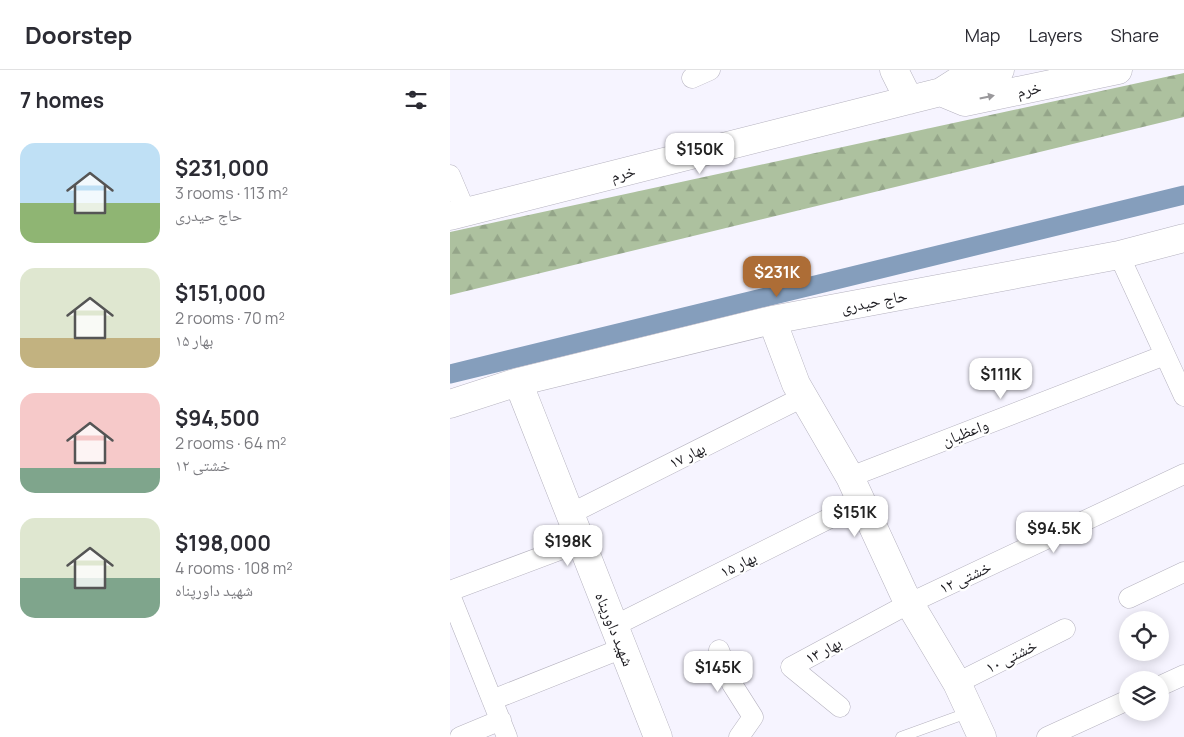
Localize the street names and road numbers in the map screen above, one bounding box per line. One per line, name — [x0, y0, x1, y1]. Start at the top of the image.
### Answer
street label: خرم — [1015, 76, 1043, 102]
street label: خرم — [608, 159, 638, 187]
street label: حاج حیدری — [839, 284, 909, 318]
street label: واعظیان — [938, 413, 992, 451]
street label: بهار ۱۷ — [665, 437, 709, 473]
street label: بهار ۱۵ — [716, 546, 760, 582]
street label: خشتی ۱۲ — [935, 555, 995, 599]
street label: شهید داورپناه — [590, 589, 640, 669]
street label: بهار ۱۳ — [801, 631, 845, 669]
street label: خشتی ۱۰ — [981, 634, 1041, 678]

